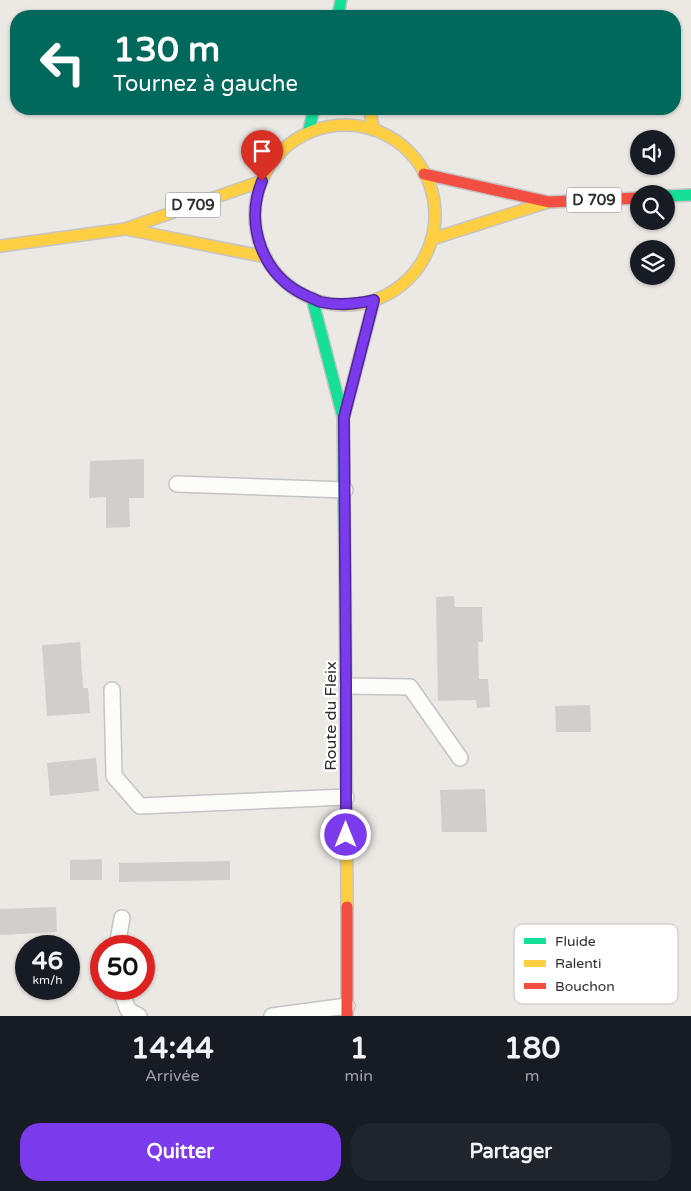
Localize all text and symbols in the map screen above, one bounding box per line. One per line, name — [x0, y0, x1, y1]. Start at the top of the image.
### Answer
text: 130 m — [113, 29, 220, 71]
icon: left — [30, 30, 95, 95]
text: Tournez à gauche — [113, 71, 298, 97]
pin — [241, 130, 283, 181]
map controls — [630, 130, 675, 285]
button: sound — [630, 130, 675, 175]
icon: arrive — [248, 137, 276, 165]
button: search — [630, 185, 675, 230]
road number: D 709 — [566, 188, 622, 212]
road number: D 709 — [166, 192, 220, 218]
button: layers — [630, 240, 675, 285]
street label: Route du Fleix — [321, 661, 341, 771]
position arrow — [319, 808, 371, 860]
legend — [514, 924, 678, 1004]
text: Fluide — [555, 933, 596, 950]
speed limit sign: 50 — [90, 935, 155, 1000]
text: 46 — [32, 946, 63, 976]
text: Ralenti — [555, 955, 601, 972]
text: km/h — [32, 973, 63, 987]
text: Bouchon — [555, 978, 615, 995]
text: 14:44 — [131, 1030, 214, 1067]
text: 1 — [349, 1030, 368, 1067]
text: 180 — [504, 1030, 560, 1067]
text: Arrivée — [145, 1066, 200, 1086]
text: min — [345, 1066, 373, 1086]
text: m — [525, 1066, 539, 1086]
button: Quitter — [20, 1123, 341, 1181]
button: Partager — [351, 1123, 671, 1181]

